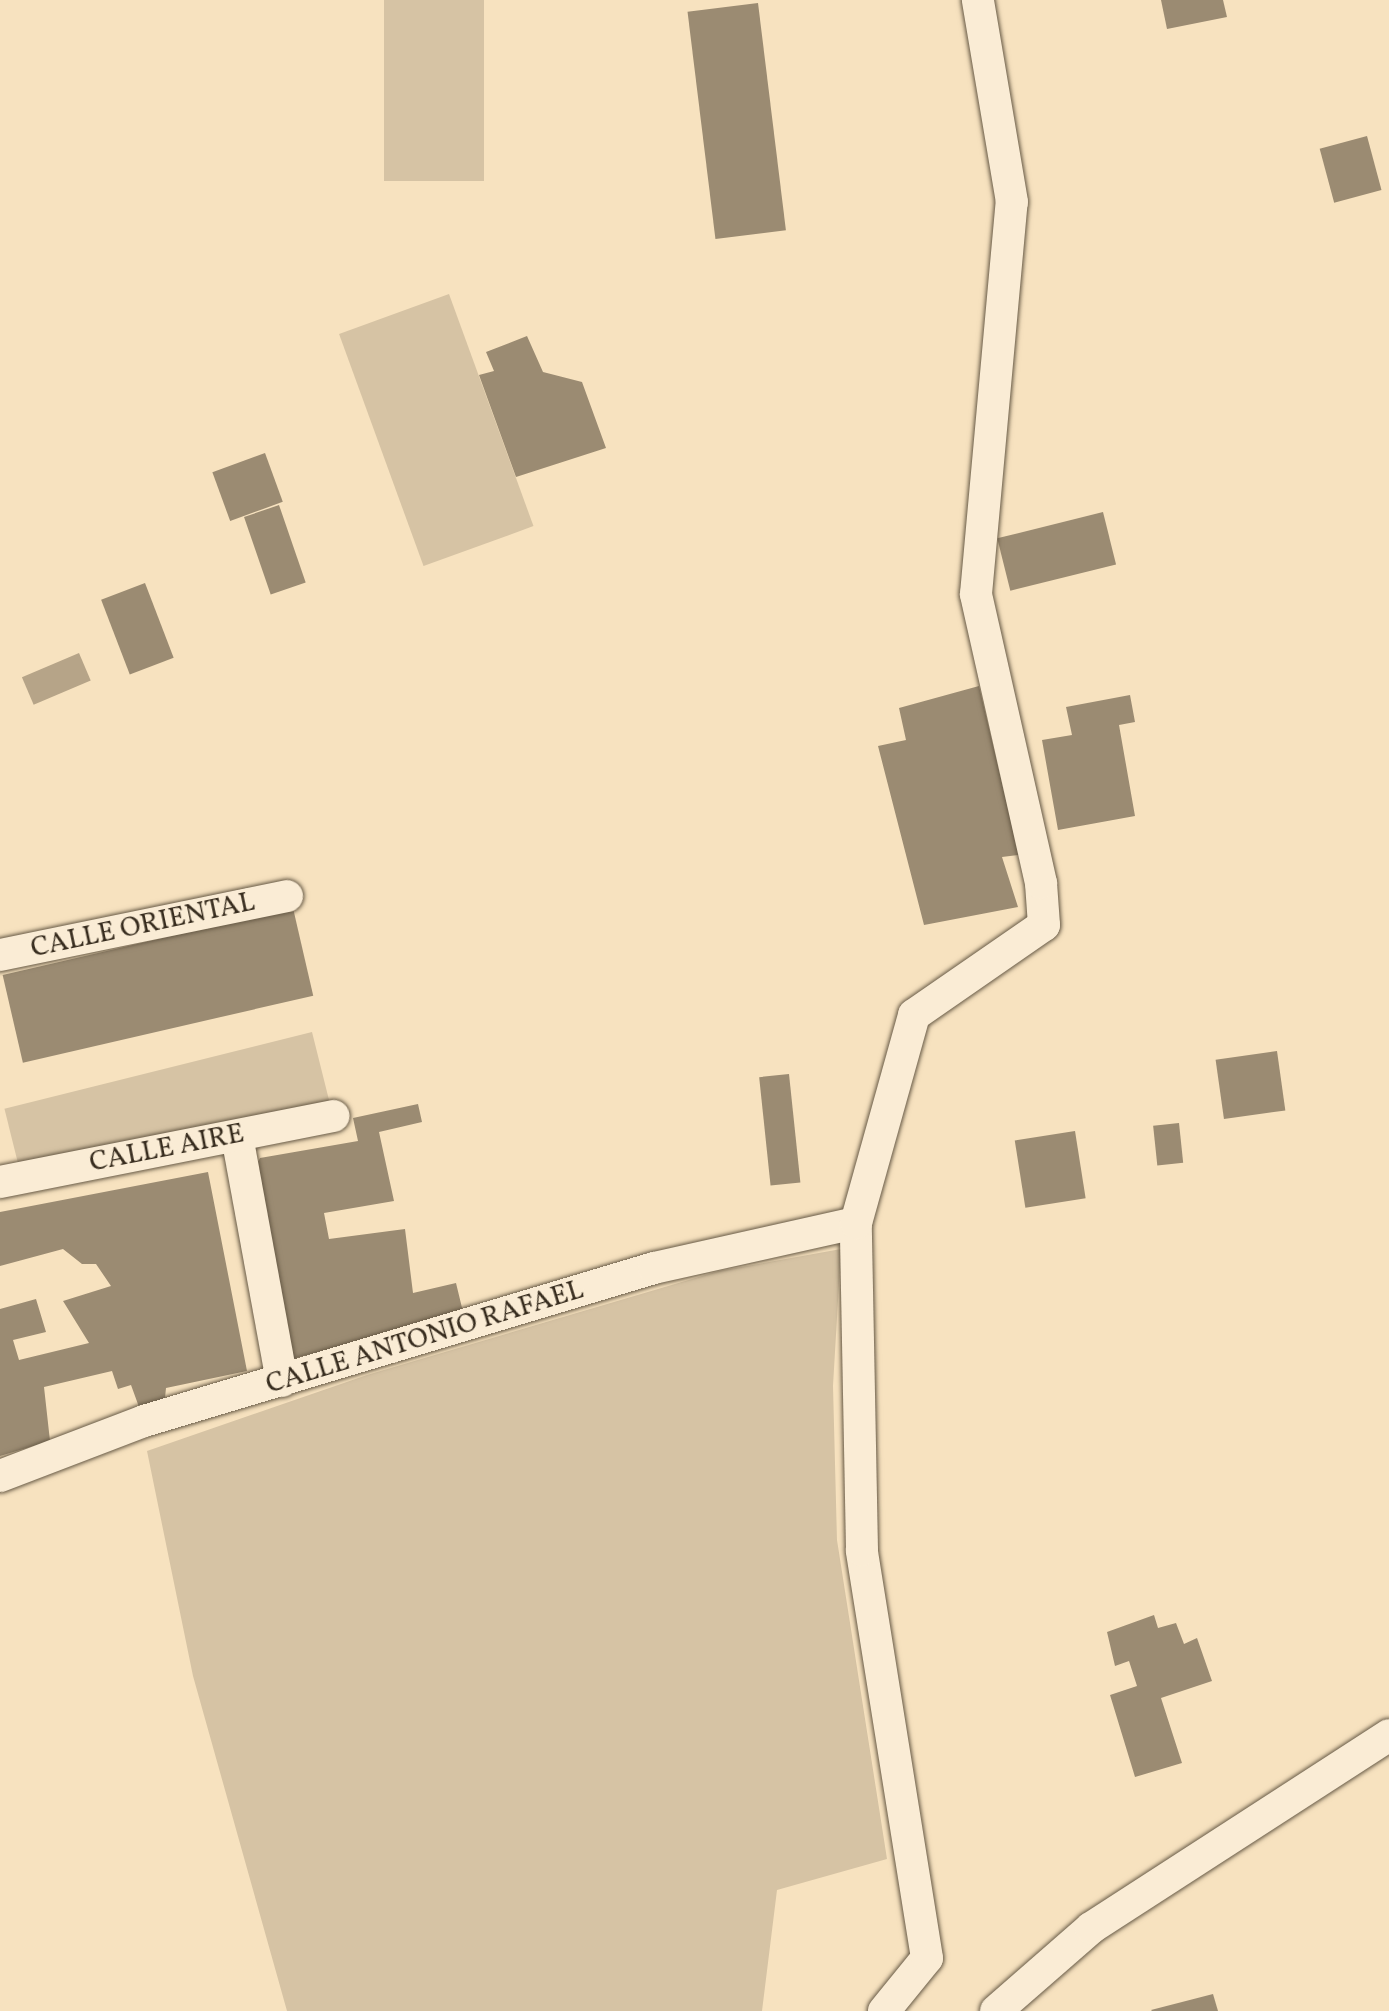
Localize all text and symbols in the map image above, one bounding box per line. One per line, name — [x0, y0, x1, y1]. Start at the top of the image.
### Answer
street label: CALLE ORIENTAL — [28, 886, 258, 966]
street label: CALLE AIRE — [87, 1118, 247, 1180]
street label: CALLE ANTONIO RAFAEL — [262, 1274, 588, 1402]

